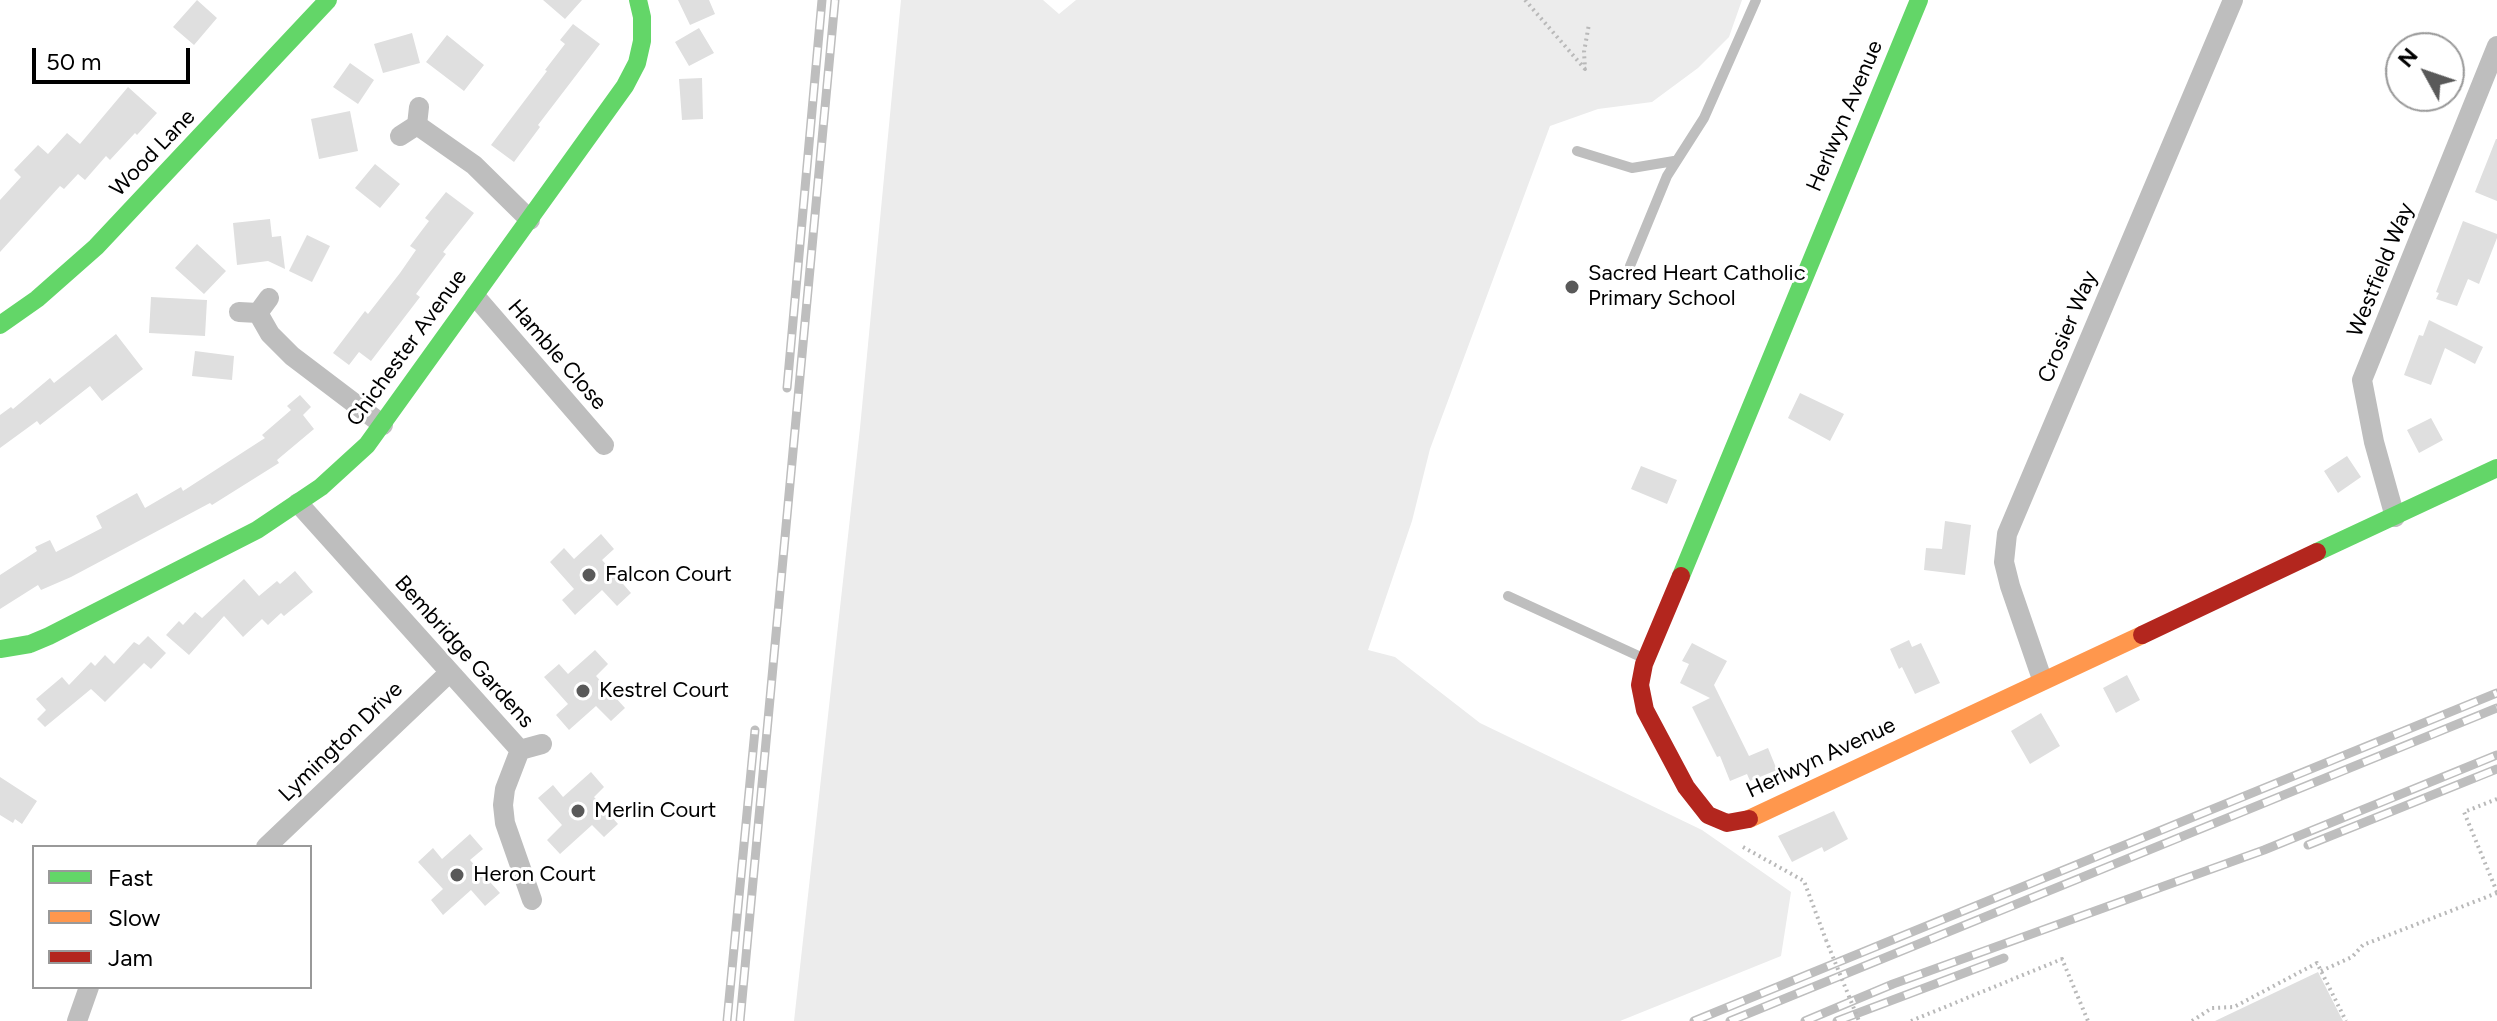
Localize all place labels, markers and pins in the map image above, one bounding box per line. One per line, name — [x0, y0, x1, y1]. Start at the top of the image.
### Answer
place label: Sacred Heart Catholic Primary School — [1588, 261, 1806, 312]
marker: Sacred Heart Catholic Primary School — [1563, 278, 1581, 296]
place label: Falcon Court — [605, 562, 732, 588]
marker: Falcon Court — [580, 566, 598, 584]
place label: Kestrel Court — [599, 678, 729, 704]
marker: Kestrel Court — [574, 682, 592, 700]
place label: Merlin Court — [594, 798, 716, 824]
marker: Merlin Court — [569, 802, 587, 820]
place label: Heron Court — [473, 862, 596, 888]
marker: Heron Court — [448, 866, 466, 884]

